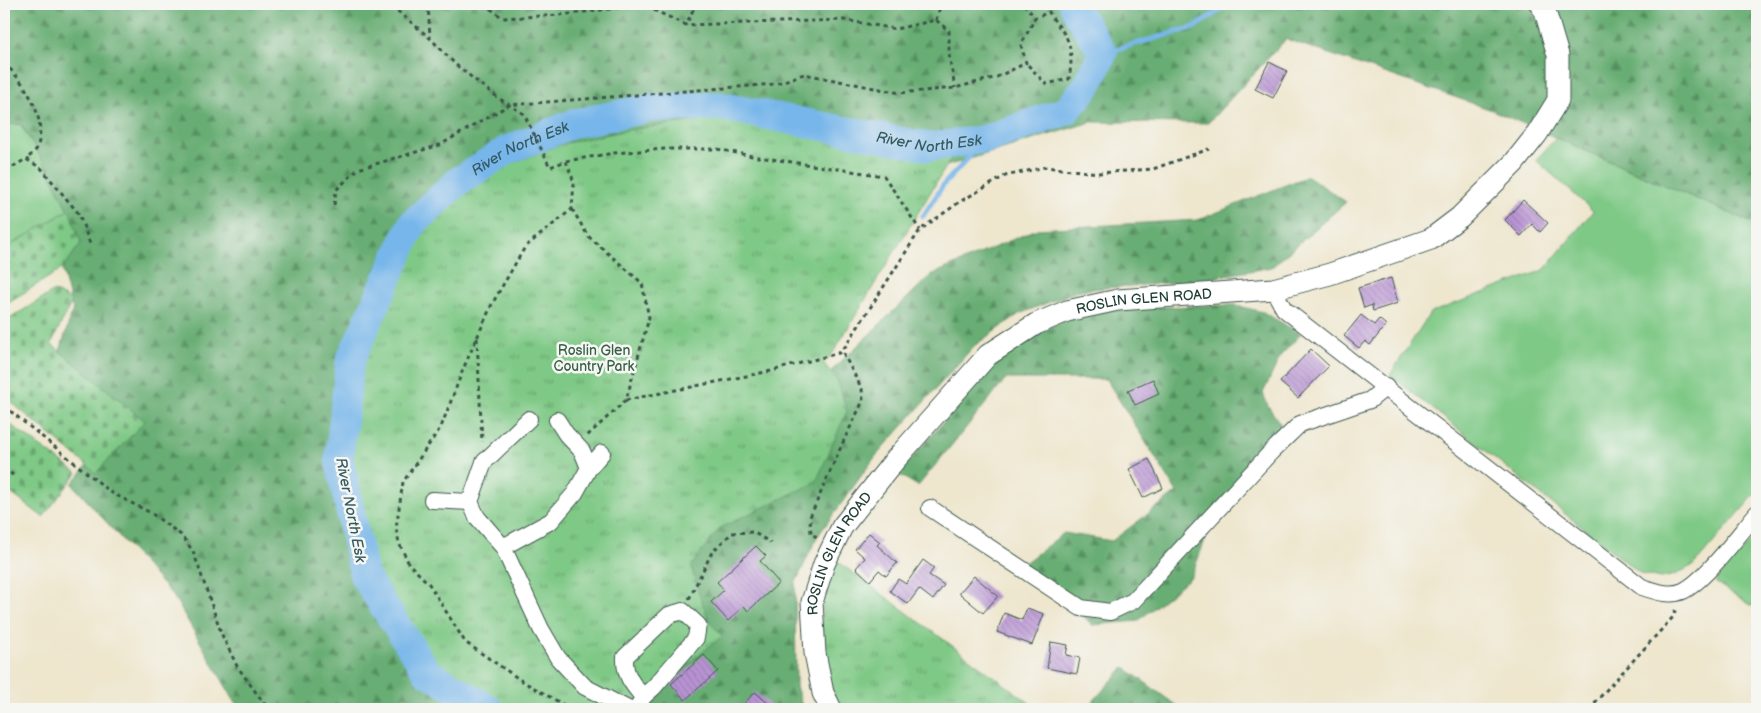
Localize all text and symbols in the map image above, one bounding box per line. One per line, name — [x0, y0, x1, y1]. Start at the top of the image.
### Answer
water label: River North Esk — [468, 117, 572, 181]
water label: River North Esk — [875, 128, 984, 158]
street label: ROSLIN GLEN ROAD — [1074, 285, 1212, 318]
park label: Roslin Glen Country Park — [554, 342, 635, 375]
water label: River North Esk — [331, 456, 370, 565]
street label: ROSLIN GLEN ROAD — [803, 489, 876, 616]

